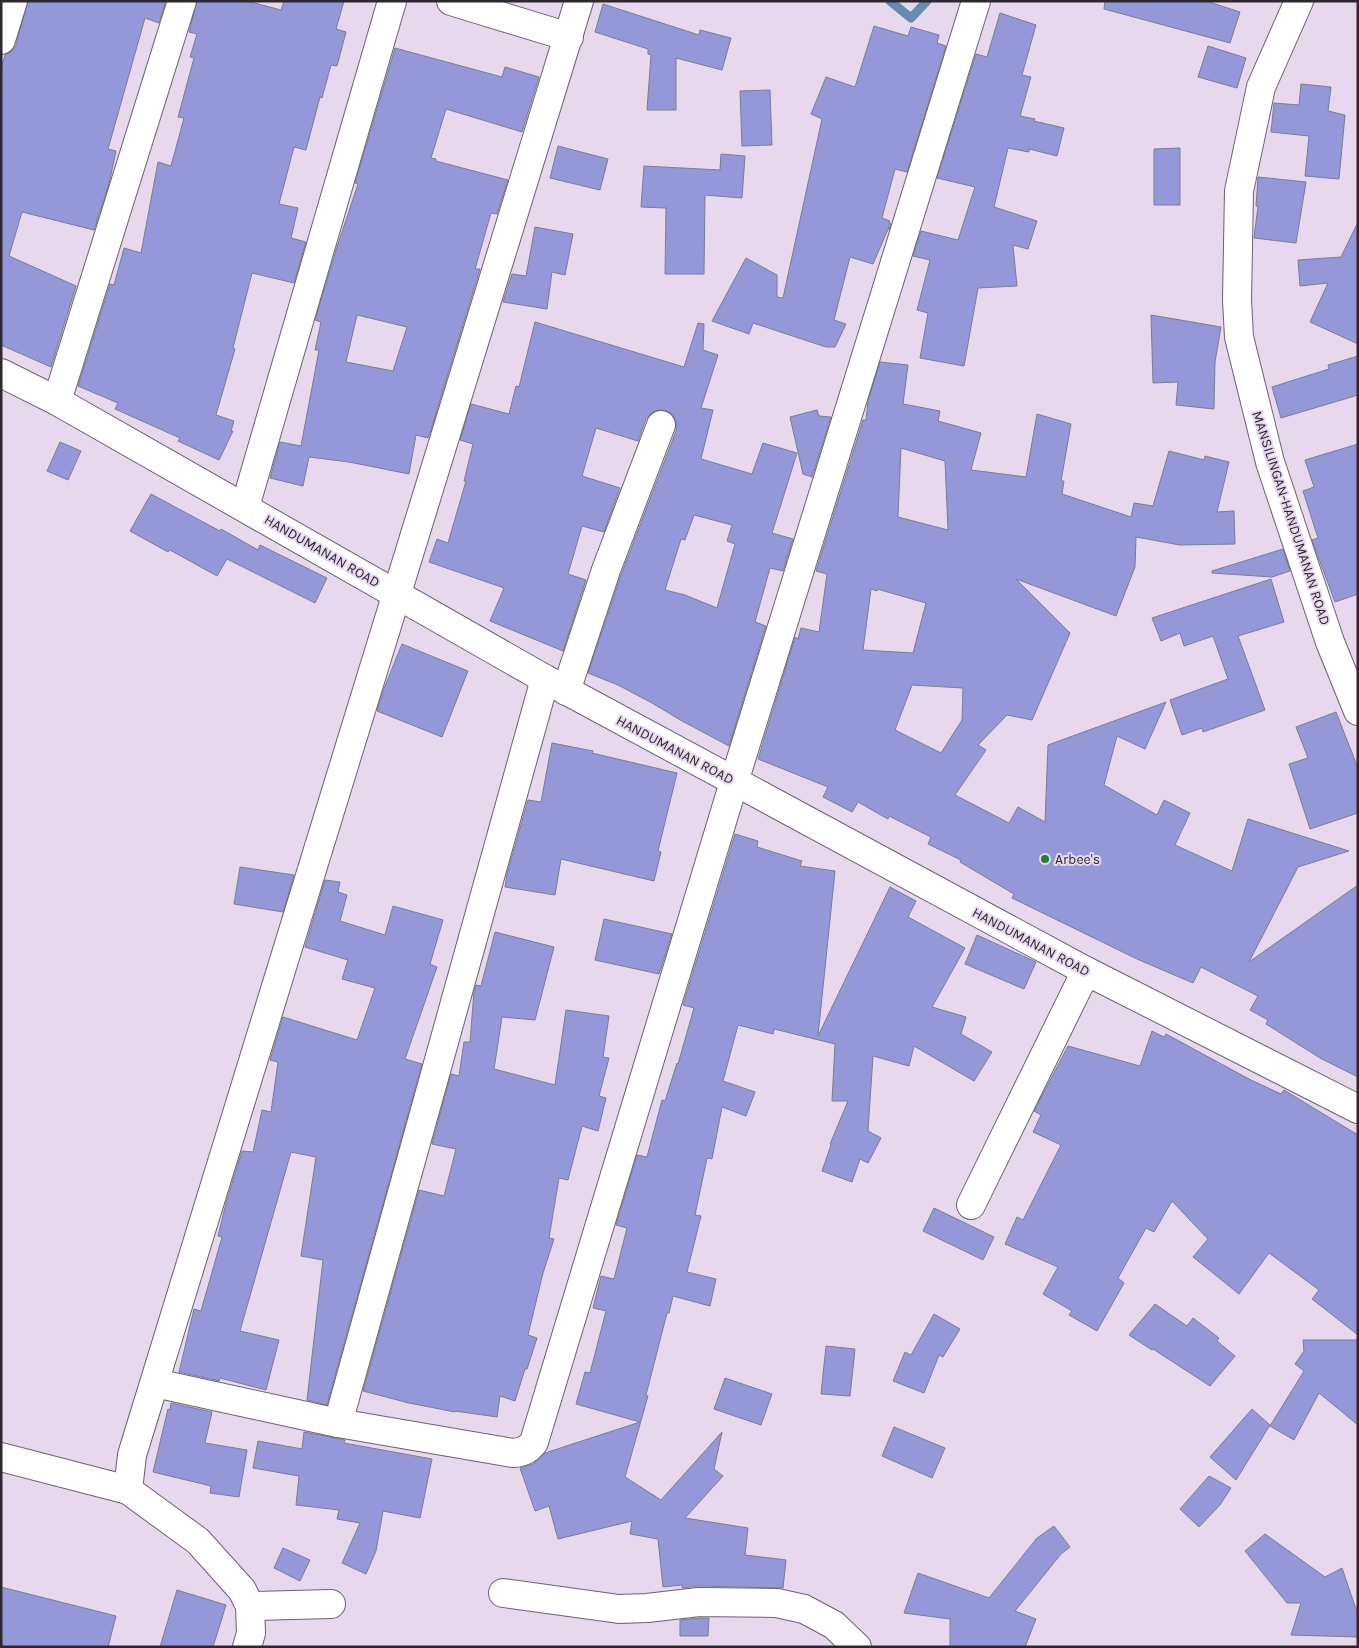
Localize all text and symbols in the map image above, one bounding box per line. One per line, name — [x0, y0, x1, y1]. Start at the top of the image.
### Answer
street label: MANSILINGAN-HANDUMANAN ROAD — [1248, 409, 1334, 627]
street label: HANDUMANAN ROAD — [261, 511, 383, 591]
street label: HANDUMANAN ROAD — [613, 712, 737, 788]
place label: Arbee's — [1055, 851, 1100, 868]
marker: Arbee's — [1039, 853, 1051, 865]
street label: HANDUMANAN ROAD — [969, 904, 1093, 980]

